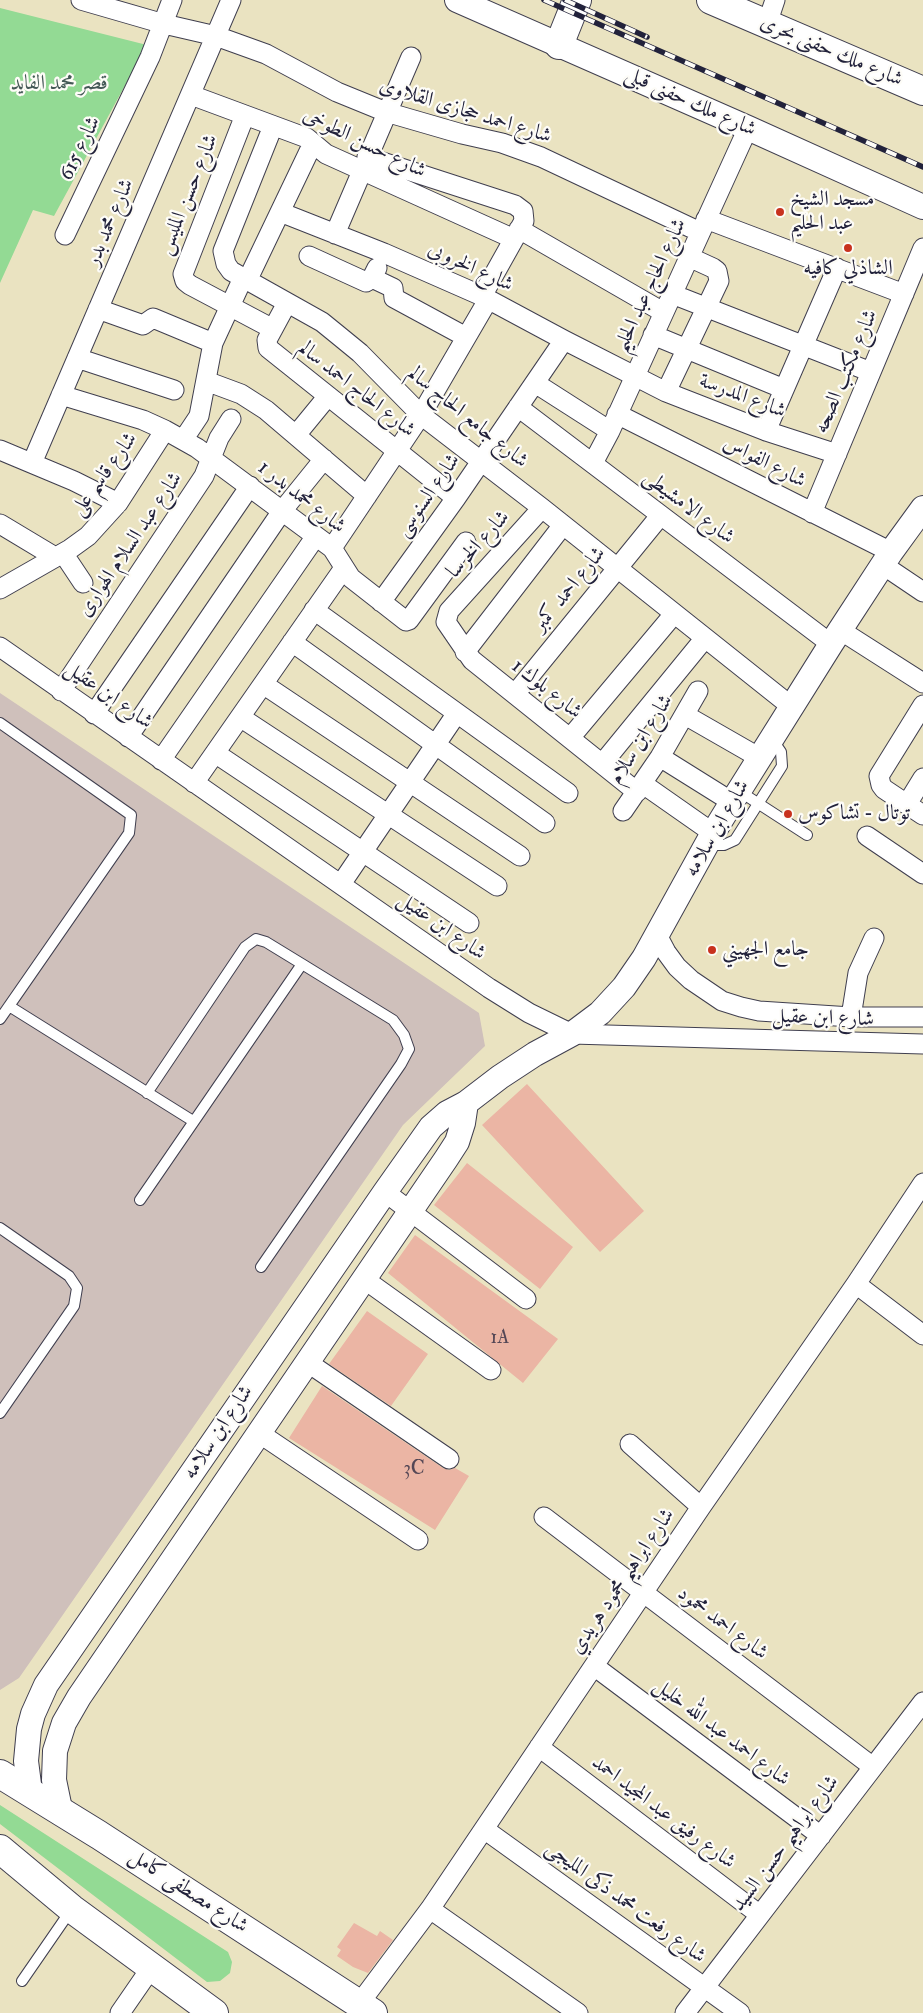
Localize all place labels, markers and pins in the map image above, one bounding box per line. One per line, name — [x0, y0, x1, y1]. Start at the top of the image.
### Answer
place label: مسجد الشيخ عبد الحليم — [790, 187, 874, 237]
marker: مسجد الشيخ عبد الحليم — [774, 206, 786, 218]
marker: الشاذلي كافيه — [842, 242, 854, 254]
place label: الشاذلي كافيه — [803, 256, 893, 282]
place label: توتال - تشاكوس — [798, 801, 910, 827]
marker: توتال - تشاكوس — [782, 808, 794, 820]
place label: جامع الجهيني — [722, 937, 809, 963]
marker: جامع الجهيني — [706, 944, 718, 956]

